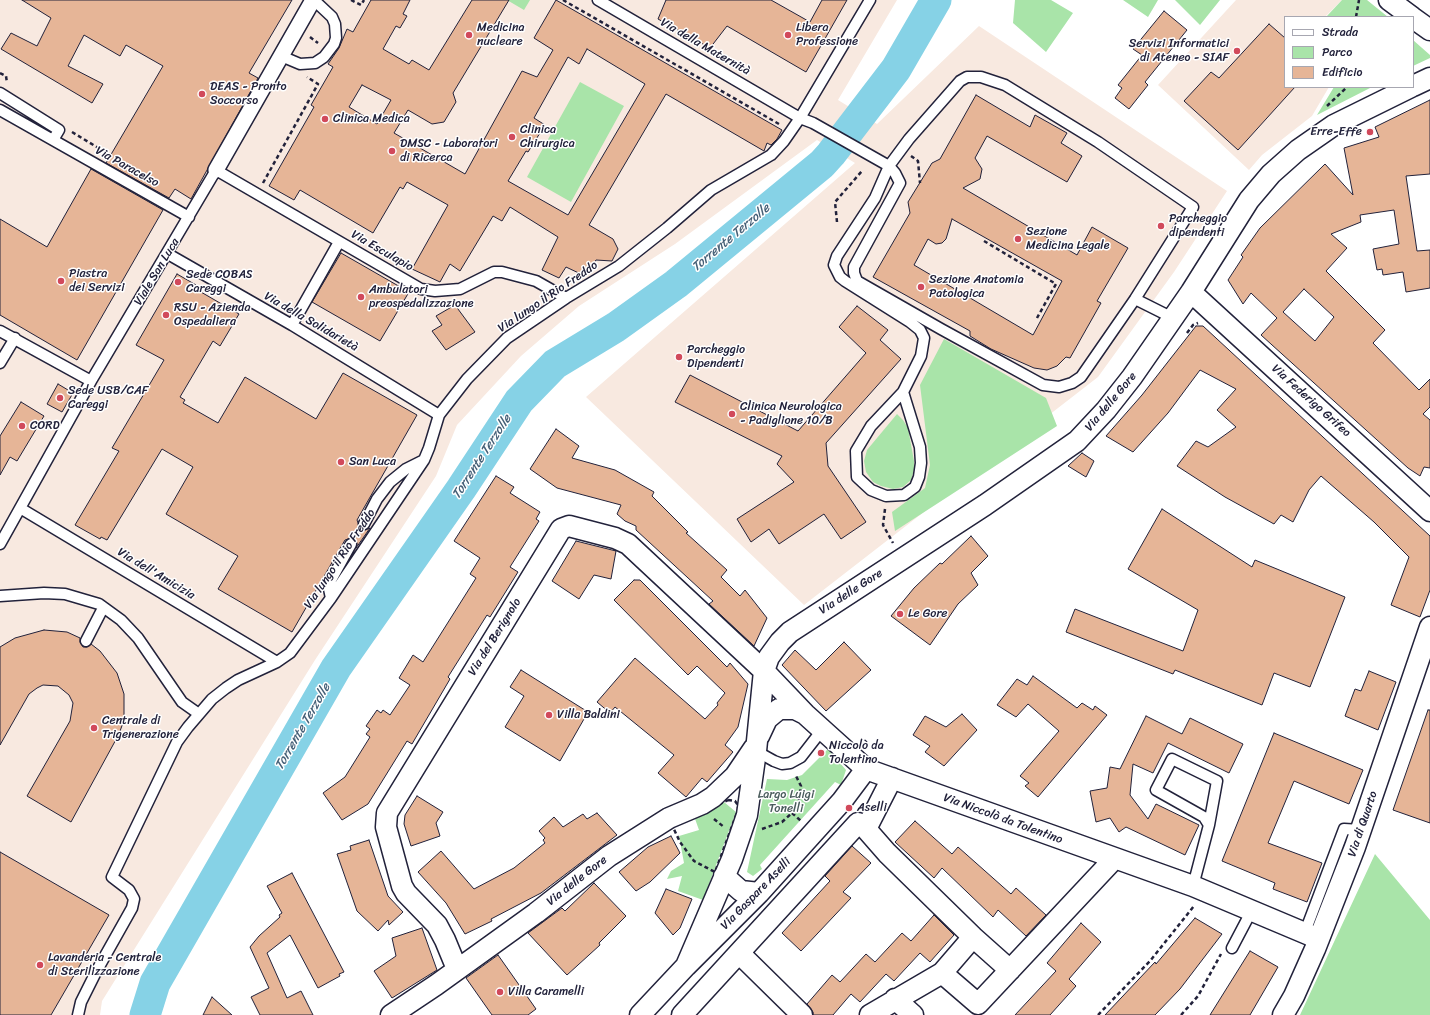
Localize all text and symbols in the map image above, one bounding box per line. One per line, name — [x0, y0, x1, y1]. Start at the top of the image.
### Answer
street label: Via della Maternità — [658, 15, 752, 79]
legend — [1284, 16, 1414, 88]
place label: Medicina nucleare — [477, 21, 524, 49]
place label: Libera Professione — [796, 21, 858, 49]
text: Strada — [1322, 21, 1358, 43]
marker: Medicina nucleare — [464, 30, 474, 40]
marker: Libera Professione — [783, 30, 793, 40]
place label: Servizi Informatici di Ateneo - SIAF — [1129, 37, 1229, 65]
text: Parco — [1322, 41, 1352, 63]
marker: Servizi Informatici di Ateneo - SIAF — [1232, 46, 1242, 56]
text: Edificio — [1322, 61, 1362, 83]
place label: DEAS - Pronto Soccorso — [210, 80, 287, 108]
marker: DEAS - Pronto Soccorso — [197, 89, 207, 99]
place label: Clinica Medica — [333, 112, 410, 126]
marker: Clinica Medica — [320, 114, 330, 124]
place label: Clinica Chirurgica — [520, 123, 575, 151]
place label: Erre-Effe — [1310, 125, 1362, 139]
marker: Erre-Effe — [1365, 127, 1375, 137]
marker: Clinica Chirurgica — [507, 132, 517, 142]
place label: DMSC - Laboratori di Ricerca — [400, 137, 497, 165]
street label: Via Paracelso — [93, 144, 161, 190]
marker: DMSC - Laboratori di Ricerca — [387, 146, 397, 156]
water label: Torrente Terzolle — [689, 201, 773, 275]
place label: Parcheggio dipendenti — [1169, 212, 1227, 240]
marker: Parcheggio dipendenti — [1156, 221, 1166, 231]
place label: Sezione Medicina Legale — [1026, 225, 1110, 253]
street label: Via Esculapio — [348, 227, 416, 275]
marker: Sezione Medicina Legale — [1013, 234, 1023, 244]
street label: Viale San Luca — [131, 236, 183, 308]
street label: Via lungo il Rio Freddo — [495, 258, 601, 336]
place label: Piastra dei Servizi — [69, 267, 124, 295]
place label: Sede COBAS Careggi — [186, 268, 252, 296]
place label: Sezione Anatomia Patologica — [929, 273, 1024, 301]
marker: Piastra dei Servizi — [56, 276, 66, 286]
marker: Sede COBAS Careggi — [173, 277, 183, 287]
marker: Sezione Anatomia Patologica — [916, 282, 926, 292]
place label: Ambulatori preospedalizzazione — [369, 283, 473, 311]
street label: Via della Solidarietà — [261, 289, 361, 355]
marker: Ambulatori preospedalizzazione — [356, 292, 366, 302]
place label: RSU - Azienda Ospedaliera — [174, 301, 250, 329]
marker: RSU - Azienda Ospedaliera — [161, 310, 171, 320]
place label: Parcheggio Dipendenti — [687, 343, 745, 371]
marker: Parcheggio Dipendenti — [674, 352, 684, 362]
street label: Via Federigo Grifeo — [1269, 362, 1353, 440]
street label: Via delle Gore — [1082, 369, 1140, 435]
place label: Sede USB/CAF Careggi — [68, 384, 148, 412]
marker: Sede USB/CAF Careggi — [55, 393, 65, 403]
place label: Clinica Neurologica - Padiglione 10/B — [740, 400, 842, 428]
marker: Clinica Neurologica - Padiglione 10/B — [727, 409, 737, 419]
water label: Torrente Terzolle — [449, 412, 515, 502]
place label: CORD — [30, 419, 60, 433]
marker: CORD — [17, 421, 27, 431]
place label: San Luca — [349, 455, 396, 469]
marker: San Luca — [336, 457, 346, 467]
street label: Via lungo il Rio Freddo — [301, 506, 379, 612]
street label: Via dell'Amicizia — [115, 545, 197, 603]
street label: Via delle Gore — [817, 566, 885, 618]
street label: Via del Berignolo — [465, 596, 525, 678]
place label: Le Gore — [908, 607, 947, 621]
marker: Le Gore — [895, 609, 905, 619]
water label: Torrente Terzolle — [272, 681, 334, 773]
place label: Villa Baldini — [557, 708, 620, 722]
marker: Villa Baldini — [544, 710, 554, 720]
place label: Centrale di Trigenerazione — [102, 714, 179, 742]
marker: Centrale di Trigenerazione — [89, 723, 99, 733]
place label: Niccolò da Tolentino — [829, 739, 884, 767]
marker: Niccolò da Tolentino — [816, 748, 826, 758]
park label: Largo Luigi Tonelli — [758, 788, 814, 816]
street label: Via di Quarto — [1345, 789, 1381, 859]
street label: Via Niccolò da Tolentino — [941, 791, 1065, 847]
place label: Aselli — [857, 801, 887, 815]
marker: Aselli — [844, 803, 854, 813]
street label: Via delle Gore — [544, 853, 610, 909]
street label: Via Gaspare Aselli — [718, 855, 794, 933]
place label: Lavanderia - Centrale di Sterilizzazione — [48, 951, 161, 979]
marker: Lavanderia - Centrale di Sterilizzazione — [35, 960, 45, 970]
place label: Villa Caramelli — [508, 985, 584, 999]
marker: Villa Caramelli — [495, 987, 505, 997]

